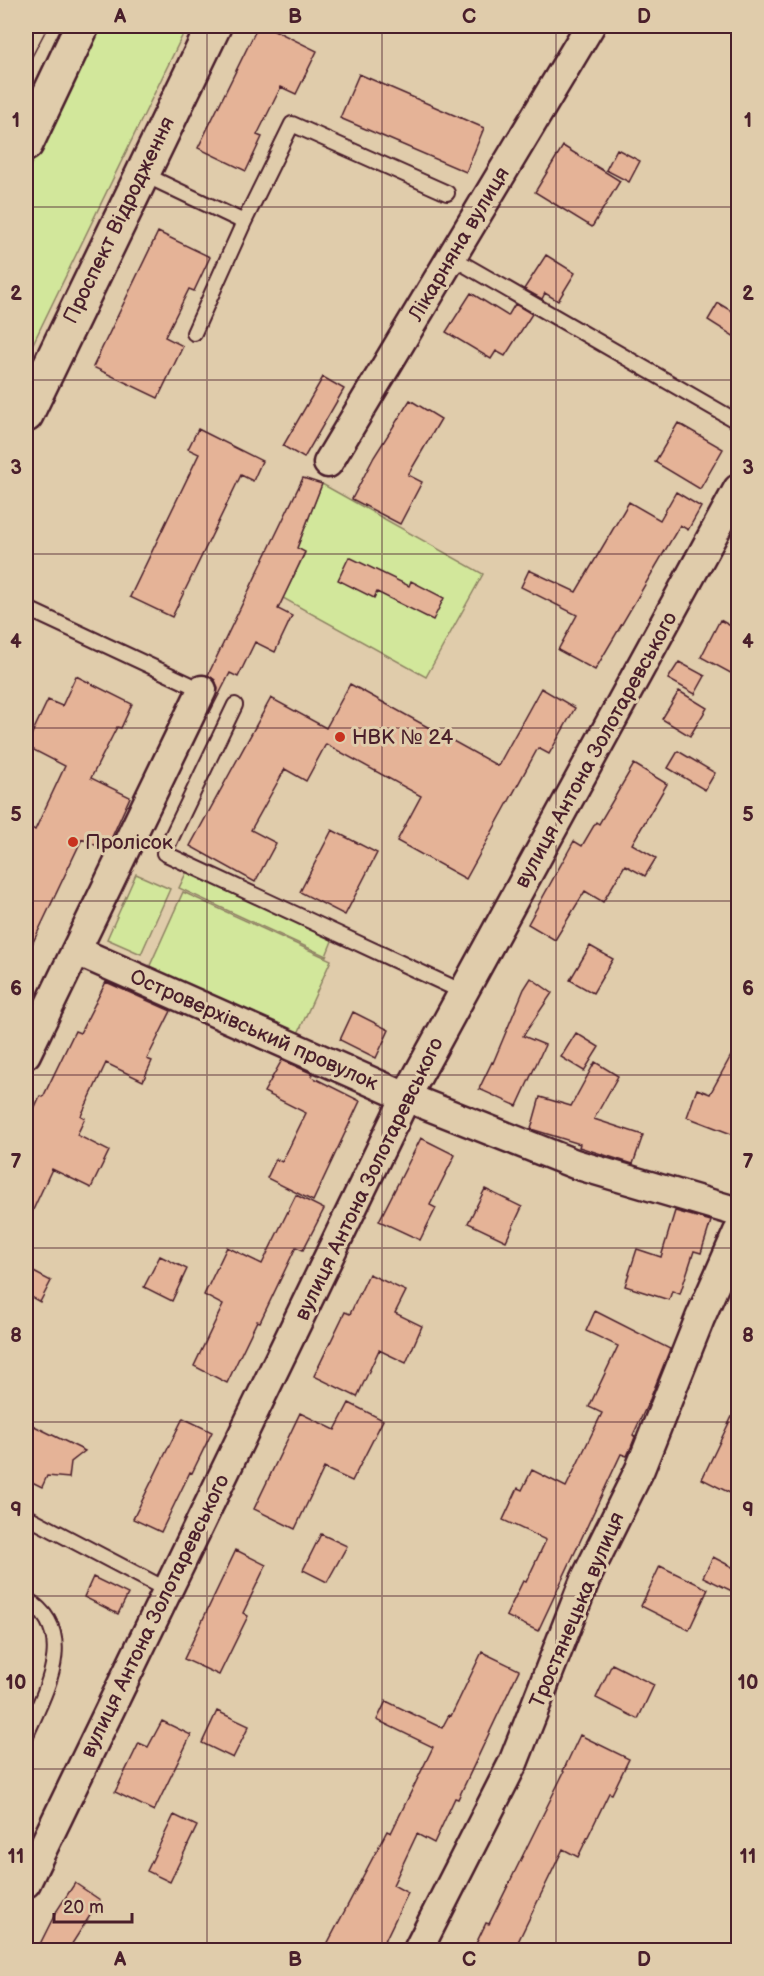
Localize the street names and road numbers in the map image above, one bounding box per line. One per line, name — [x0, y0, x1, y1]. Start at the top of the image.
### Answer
street label: Проспект Відродження — [58, 112, 180, 328]
street label: Лікарняна вулиця — [403, 162, 515, 326]
street label: вулиця Антона Золотаревського — [509, 608, 683, 892]
street label: Островерхівський провулок — [126, 964, 382, 1096]
street label: вулиця Антона Золотаревського — [289, 1033, 449, 1325]
street label: вулиця Антона Золотаревського — [75, 1470, 235, 1762]
street label: Тростянецька вулиця — [524, 1508, 630, 1712]

